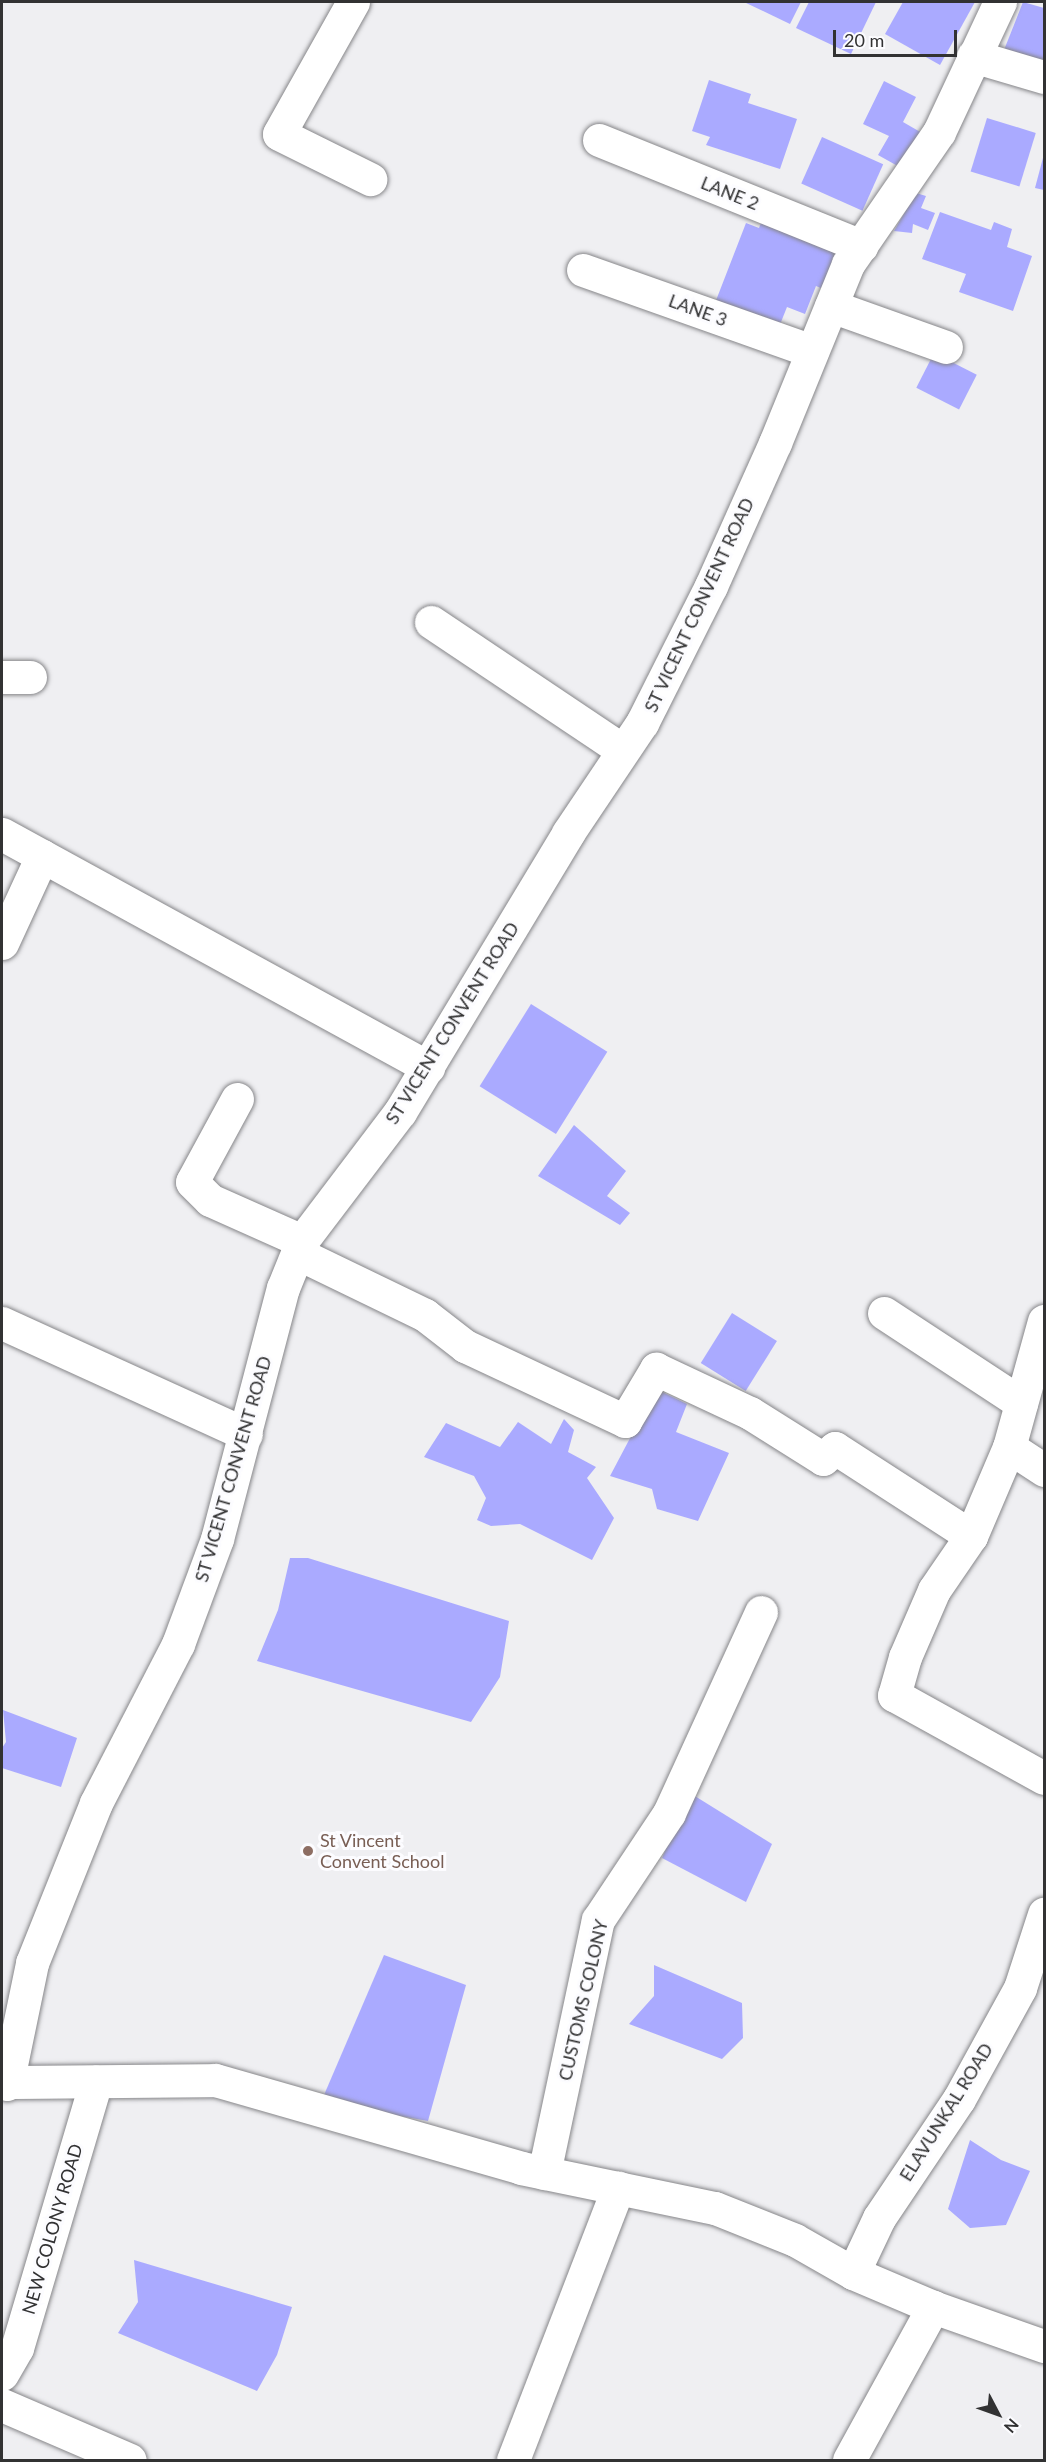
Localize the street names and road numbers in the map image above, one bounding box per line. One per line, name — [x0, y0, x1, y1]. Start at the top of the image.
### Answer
street label: LANE 2 — [698, 172, 762, 214]
street label: LANE 3 — [666, 289, 730, 331]
street label: ST VICENT CONVENT ROAD — [639, 493, 759, 717]
street label: ST VICENT CONVENT ROAD — [380, 917, 524, 1129]
street label: ST VICENT CONVENT ROAD — [190, 1352, 276, 1586]
street label: CUSTOMS COLONY — [554, 1917, 612, 2083]
street label: ELAVUNKAL ROAD — [895, 2039, 997, 2185]
street label: NEW COLONY ROAD — [17, 2141, 87, 2317]

